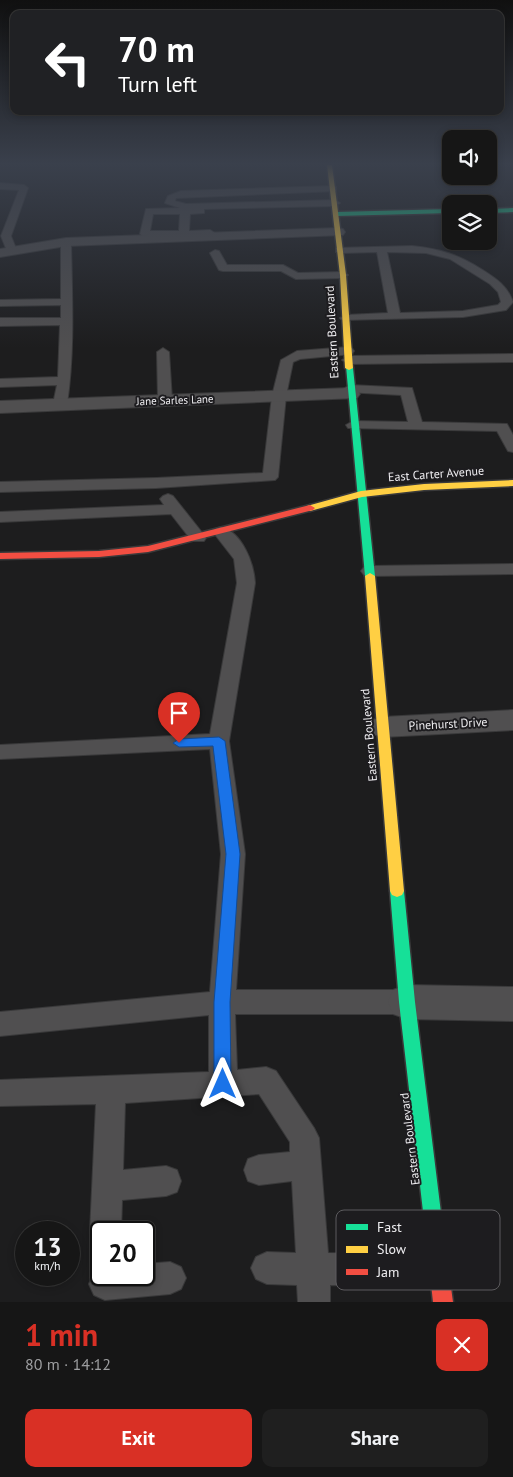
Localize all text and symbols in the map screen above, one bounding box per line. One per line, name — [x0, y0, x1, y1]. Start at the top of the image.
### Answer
text: 70 m — [118, 26, 195, 72]
icon: left — [35, 30, 100, 95]
text: Turn left — [118, 70, 197, 98]
map controls — [442, 130, 497, 250]
button: sound — [442, 130, 497, 185]
button: layers — [442, 195, 497, 250]
street label: Eastern Boulevard — [322, 285, 341, 379]
street label: Jane Sarles Lane — [135, 392, 214, 408]
street label: East Carter Avenue — [387, 463, 484, 484]
street label: Eastern Boulevard — [357, 688, 380, 782]
pin — [158, 692, 200, 743]
icon: arrive — [165, 699, 193, 727]
street label: Pinehurst Drive — [408, 714, 488, 733]
position arrow — [196, 1057, 248, 1109]
street label: Eastern Boulevard — [396, 1092, 423, 1186]
legend — [336, 1210, 500, 1290]
text: Fast — [377, 1218, 402, 1236]
speed limit sign: 20 — [90, 1221, 155, 1286]
text: 13 — [33, 1231, 62, 1263]
text: Slow — [377, 1240, 407, 1258]
text: km/h — [34, 1258, 61, 1273]
text: Jam — [376, 1263, 399, 1281]
text: 1 min — [25, 1315, 98, 1354]
button: close — [436, 1319, 488, 1371]
text: 80 m · 14:12 — [25, 1354, 111, 1374]
button: Exit — [25, 1409, 252, 1467]
button: Share — [262, 1409, 488, 1467]

